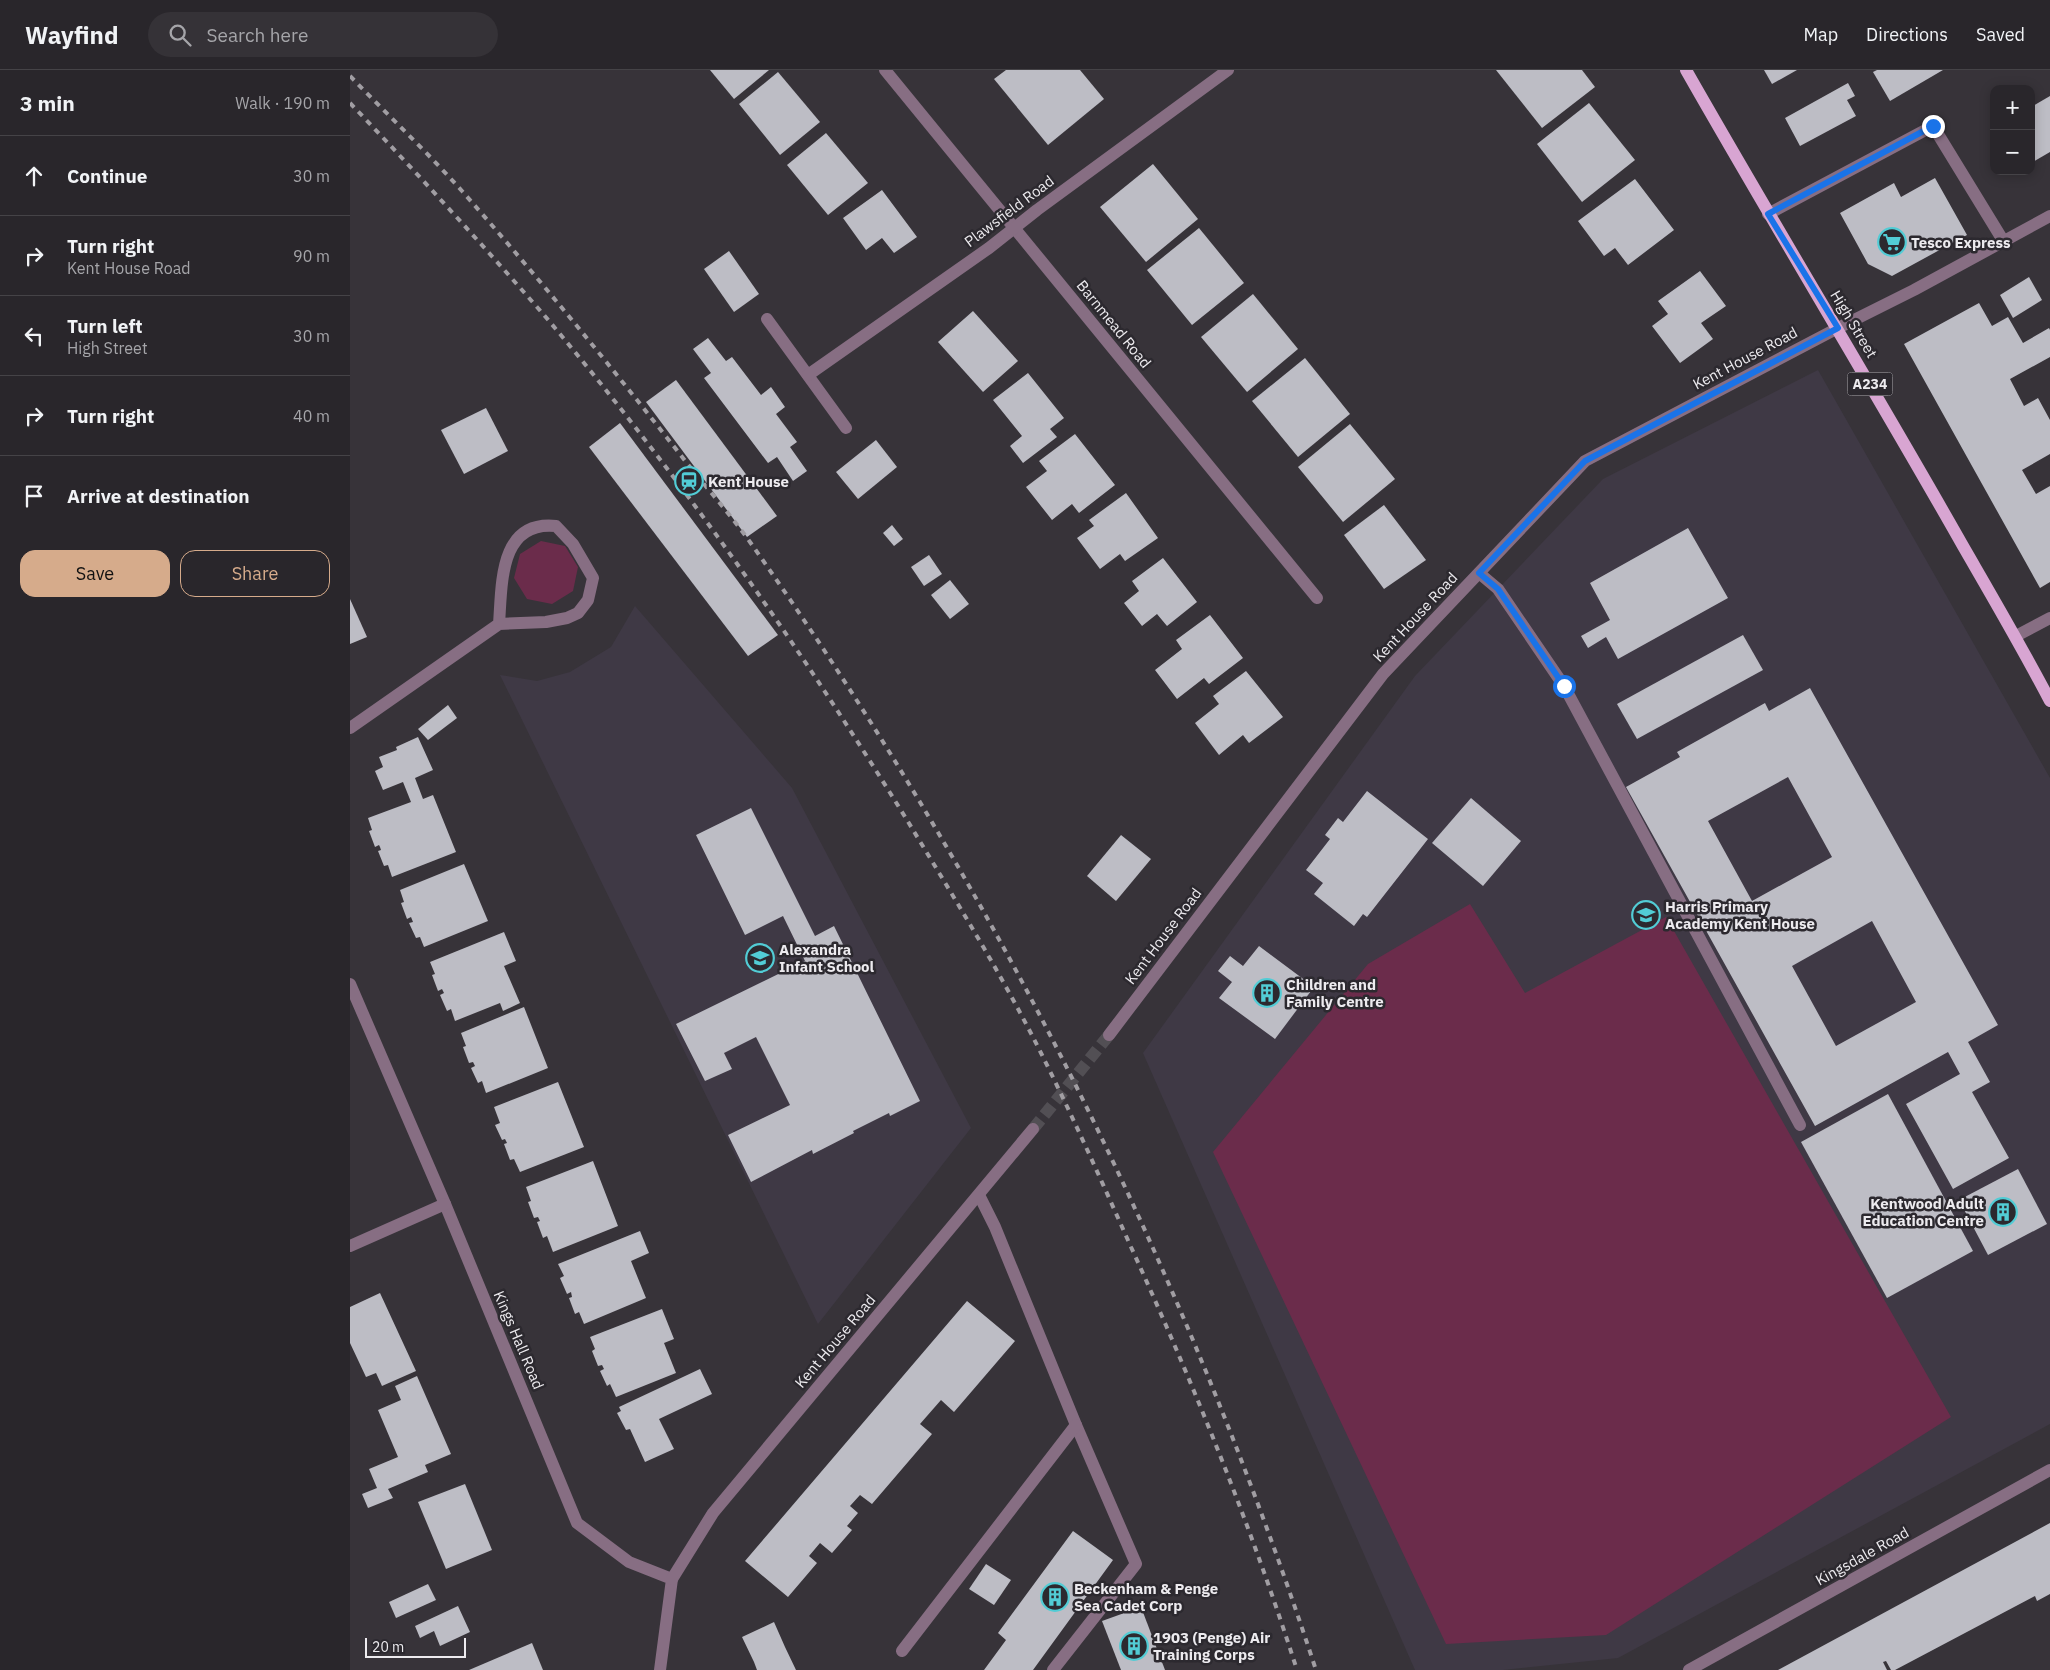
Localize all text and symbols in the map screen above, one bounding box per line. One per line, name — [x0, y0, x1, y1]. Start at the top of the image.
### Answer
search box — [148, 12, 498, 57]
text: Wayfind — [25, 19, 118, 51]
icon: search — [166, 21, 194, 49]
text: Search here — [206, 23, 308, 47]
text: Map — [1803, 23, 1838, 46]
text: Directions — [1866, 23, 1948, 46]
text: Saved — [1976, 23, 2025, 46]
map controls — [1990, 85, 2035, 175]
button: + — [1990, 85, 2035, 130]
text: 3 min — [20, 89, 75, 117]
text: Walk · 190 m — [235, 93, 330, 113]
route end — [1922, 115, 1945, 138]
button: − — [1990, 130, 2035, 175]
icon: ahead — [20, 162, 48, 190]
text: Continue — [67, 164, 147, 188]
text: 30 m — [293, 166, 330, 186]
street label: Plawsfield Road — [960, 171, 1058, 251]
supermarket icon: Tesco Express — [1877, 227, 1907, 257]
place label: Tesco Express — [1911, 233, 2011, 252]
text: Turn right — [67, 234, 154, 258]
icon: right — [20, 242, 48, 270]
text: 90 m — [293, 246, 330, 266]
text: Kent House Road — [67, 258, 191, 278]
street label: Barnmead Road — [1073, 276, 1155, 372]
street label: High Street — [1826, 287, 1882, 361]
text: Turn left — [67, 314, 143, 338]
icon: left — [20, 322, 48, 350]
street label: Kent House Road — [1689, 322, 1801, 394]
text: 30 m — [293, 326, 330, 346]
text: High Street — [67, 338, 148, 358]
road number: A234 — [1848, 372, 1892, 396]
icon: right — [20, 402, 48, 430]
text: Turn right — [67, 404, 154, 428]
text: 40 m — [293, 406, 330, 426]
station icon: Kent House — [674, 466, 704, 496]
place label: Kent House — [708, 472, 789, 491]
icon: arrive — [20, 482, 48, 510]
text: Arrive at destination — [67, 484, 250, 508]
button: Save — [20, 550, 170, 597]
button: Share — [180, 550, 330, 597]
street label: Kent House Road — [1369, 568, 1461, 666]
route start — [1553, 675, 1576, 698]
street label: Kent House Road — [1121, 884, 1205, 988]
place label: Harris Primary Academy Kent House — [1665, 897, 1815, 933]
school or university icon: Harris Primary Academy Kent House — [1631, 900, 1661, 930]
place label: Alexandra Infant School — [779, 940, 875, 976]
school or university icon: Alexandra Infant School — [745, 943, 775, 973]
place label: Children and Family Centre — [1286, 975, 1384, 1011]
building icon: Children and Family Centre — [1252, 978, 1282, 1008]
place label: Kentwood Adult Education Centre — [1863, 1194, 1984, 1230]
building icon: Kentwood Adult Education Centre — [1988, 1197, 2018, 1227]
street label: Kings Hall Road — [490, 1288, 548, 1392]
street label: Kent House Road — [791, 1291, 879, 1391]
street label: Kingsdale Road — [1812, 1522, 1912, 1590]
place label: Beckenham & Penge Sea Cadet Corp — [1074, 1579, 1218, 1615]
building icon: Beckenham & Penge Sea Cadet Corp — [1040, 1582, 1070, 1612]
place label: 1903 (Penge) Air Training Corps — [1153, 1628, 1270, 1664]
building icon: 1903 (Penge) Air Training Corps — [1119, 1631, 1149, 1661]
scale bar — [365, 1635, 466, 1658]
text: 20 m — [372, 1638, 404, 1656]

